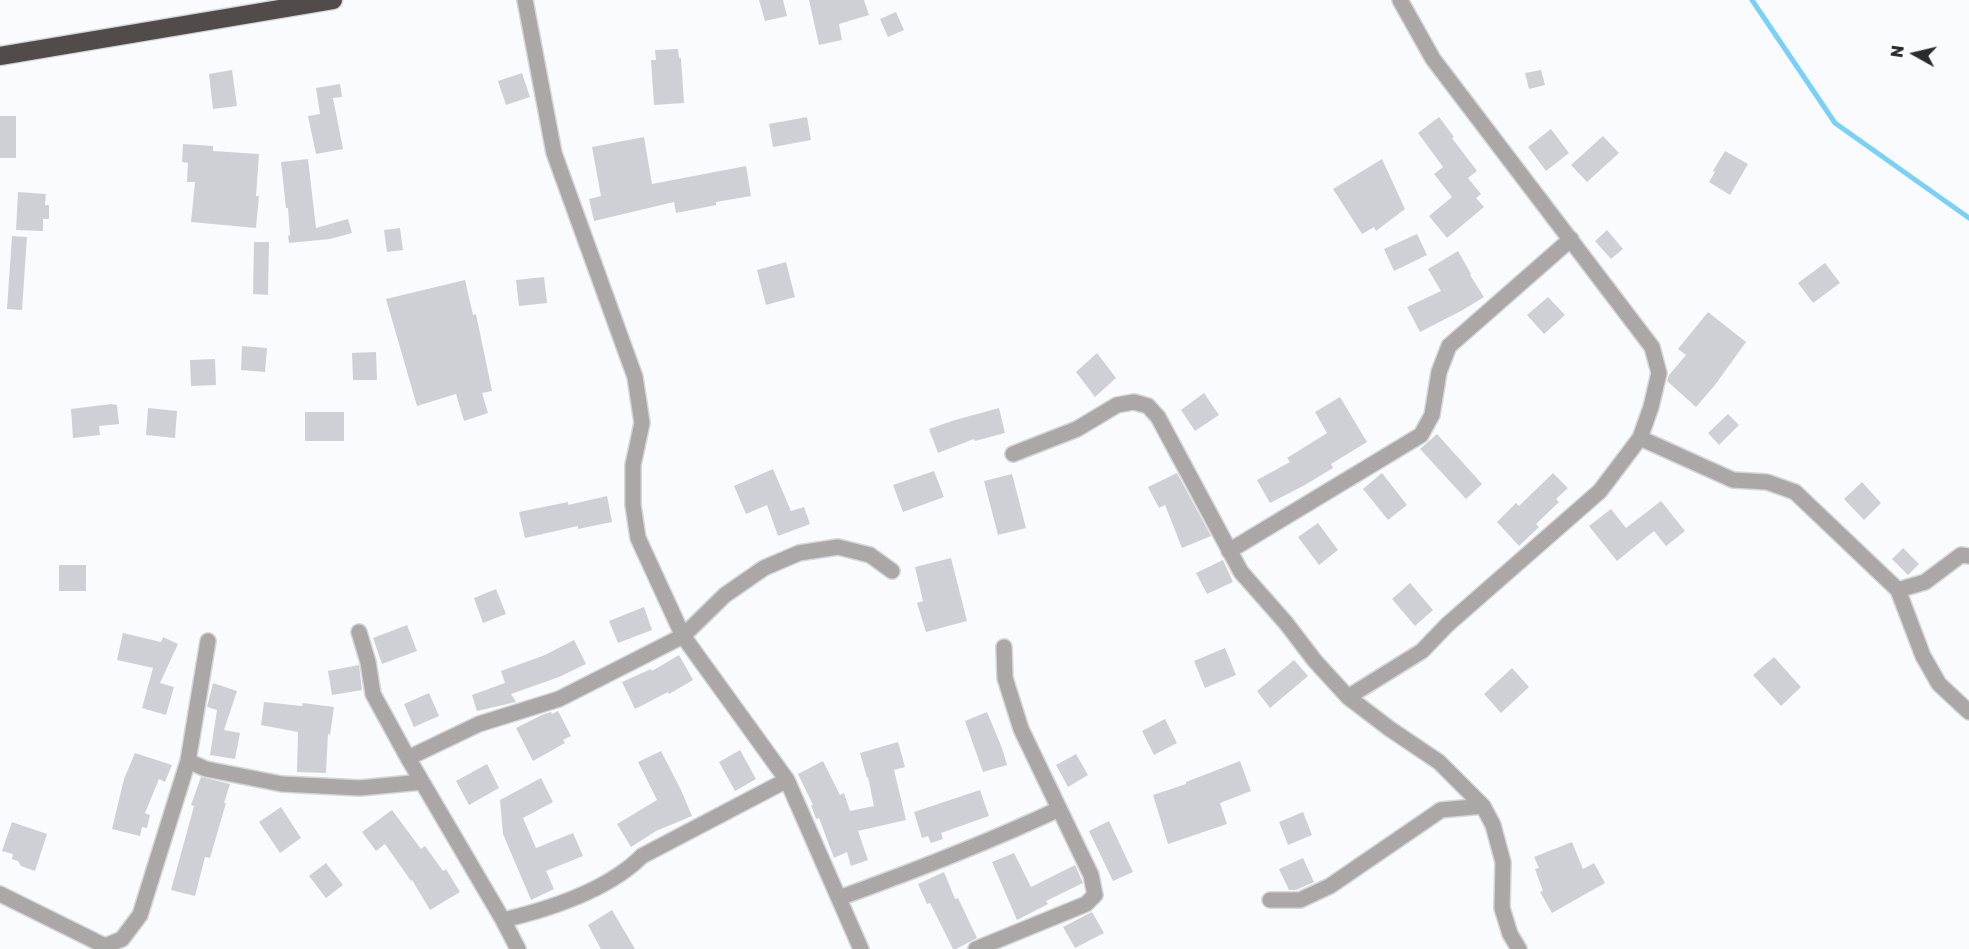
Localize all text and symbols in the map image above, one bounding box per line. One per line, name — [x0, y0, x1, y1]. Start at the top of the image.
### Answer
north arrow — [1885, 24, 1945, 84]
text: N — [1886, 44, 1908, 59]

